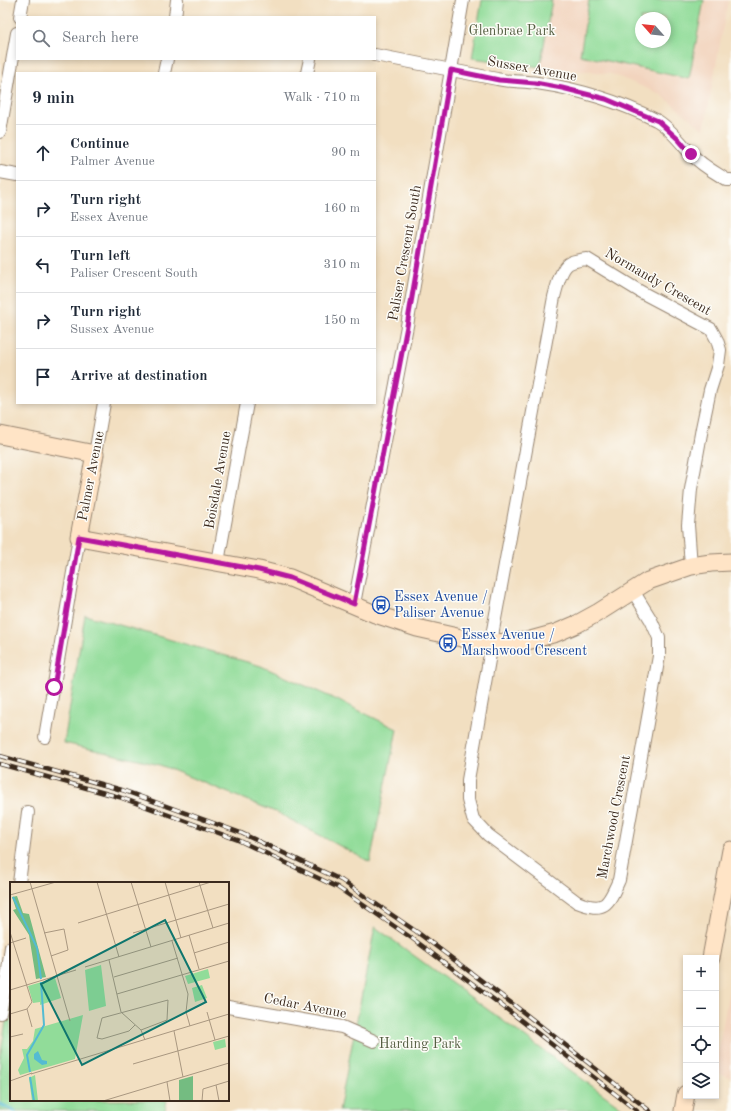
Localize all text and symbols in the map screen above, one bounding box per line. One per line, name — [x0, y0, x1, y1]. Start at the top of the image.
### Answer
north arrow — [635, 12, 671, 48]
search box — [16, 16, 376, 60]
park label: Glenbrae Park — [469, 24, 555, 38]
icon: search — [30, 27, 52, 49]
text: Search here — [62, 31, 139, 46]
street label: Sussex Avenue — [486, 54, 578, 84]
text: 9 min — [32, 90, 75, 107]
text: Walk · 710 m — [283, 91, 360, 104]
text: Continue — [70, 137, 129, 152]
icon: ahead — [32, 142, 54, 164]
route end — [682, 145, 700, 163]
text: 90 m — [331, 146, 360, 159]
text: Palmer Avenue — [70, 155, 155, 168]
street label: Paliser Crescent South — [386, 184, 424, 322]
text: Turn right — [70, 193, 141, 208]
icon: right — [32, 198, 54, 220]
text: 160 m — [323, 202, 360, 215]
text: Essex Avenue — [70, 211, 148, 224]
street label: Normandy Crescent — [602, 246, 714, 318]
text: Turn left — [70, 249, 130, 264]
icon: left — [32, 254, 54, 276]
text: 310 m — [323, 258, 360, 271]
text: Paliser Crescent South — [70, 267, 198, 280]
text: Turn right — [70, 305, 141, 320]
icon: right — [32, 310, 54, 332]
text: 150 m — [323, 314, 360, 327]
text: Sussex Avenue — [70, 323, 154, 336]
icon: arrive — [32, 366, 54, 388]
text: Arrive at destination — [70, 369, 208, 384]
street label: Palmer Avenue — [75, 430, 107, 522]
street label: Boisdale Avenue — [202, 430, 234, 530]
place label: Essex Avenue / Paliser Avenue — [394, 590, 488, 620]
bus stop icon: Essex Avenue / Paliser Avenue — [371, 595, 391, 615]
place label: Essex Avenue / Marshwood Crescent — [461, 628, 587, 658]
bus stop icon: Essex Avenue / Marshwood Crescent — [438, 633, 458, 653]
route start — [45, 678, 63, 696]
street label: Marchwood Crescent — [595, 754, 633, 880]
inset map — [10, 882, 229, 1101]
map controls — [683, 955, 719, 1099]
button: + — [683, 955, 719, 991]
street label: Cedar Avenue — [262, 991, 348, 1021]
button: − — [683, 991, 719, 1027]
button: locate — [683, 1027, 719, 1063]
park label: Harding Park — [379, 1037, 461, 1051]
button: layers — [683, 1063, 719, 1099]

